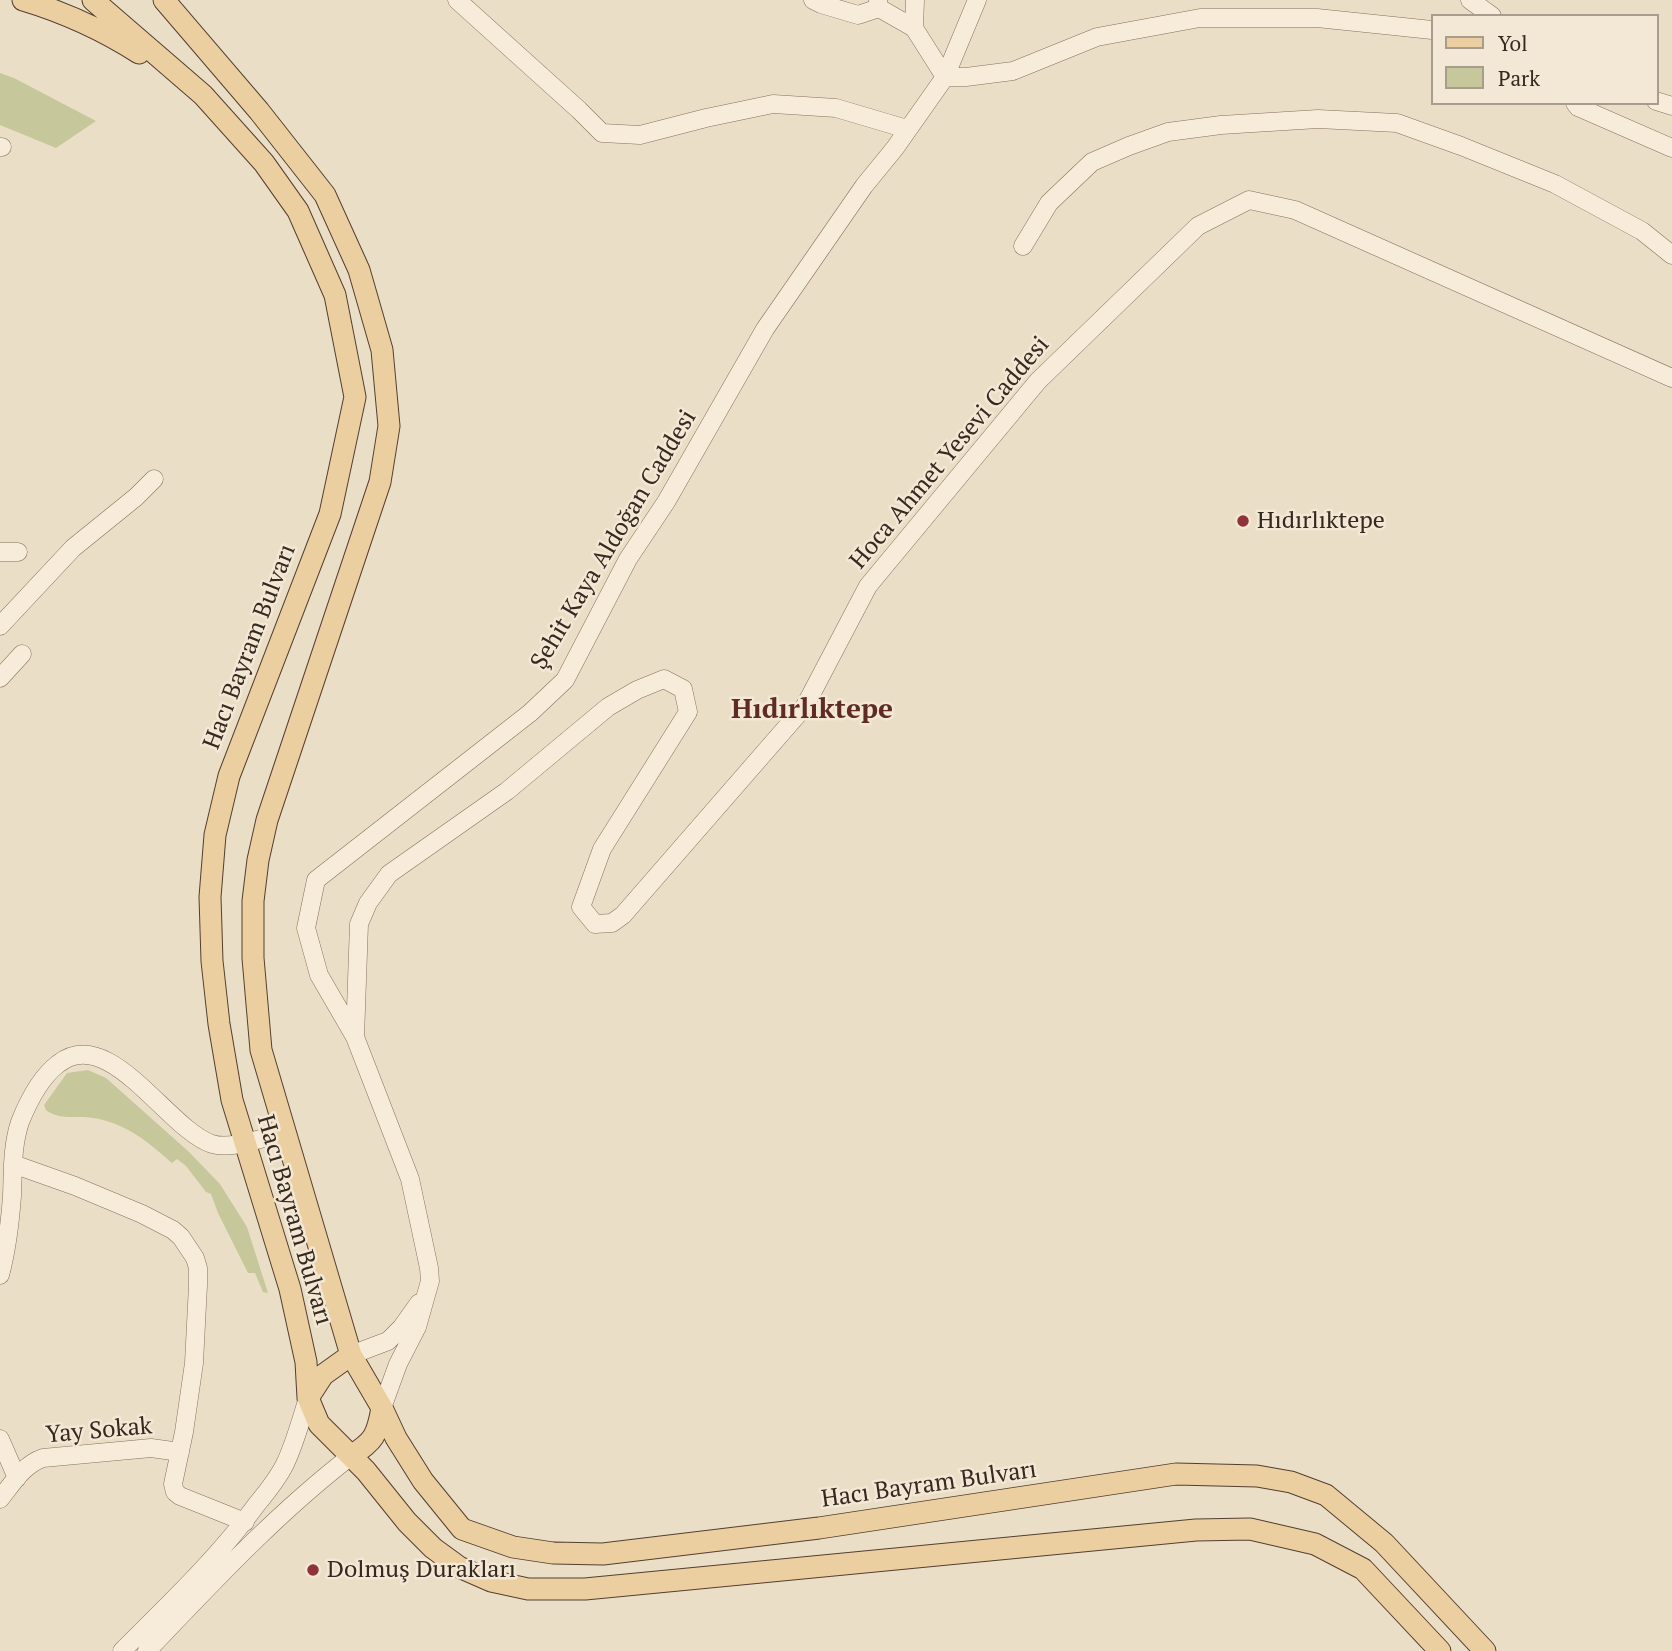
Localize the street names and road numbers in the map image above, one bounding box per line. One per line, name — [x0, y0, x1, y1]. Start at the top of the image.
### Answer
street label: Hoca Ahmet Yesevi Caddesi — [844, 331, 1056, 575]
street label: Şehit Kaya Aldoğan Caddesi — [525, 405, 703, 675]
street label: Hacı Bayram Bulvarı — [198, 540, 302, 754]
street label: Hacı Bayram Bulvarı — [250, 1112, 338, 1328]
street label: Yay Sokak — [45, 1412, 153, 1450]
street label: Hacı Bayram Bulvarı — [819, 1456, 1039, 1514]

